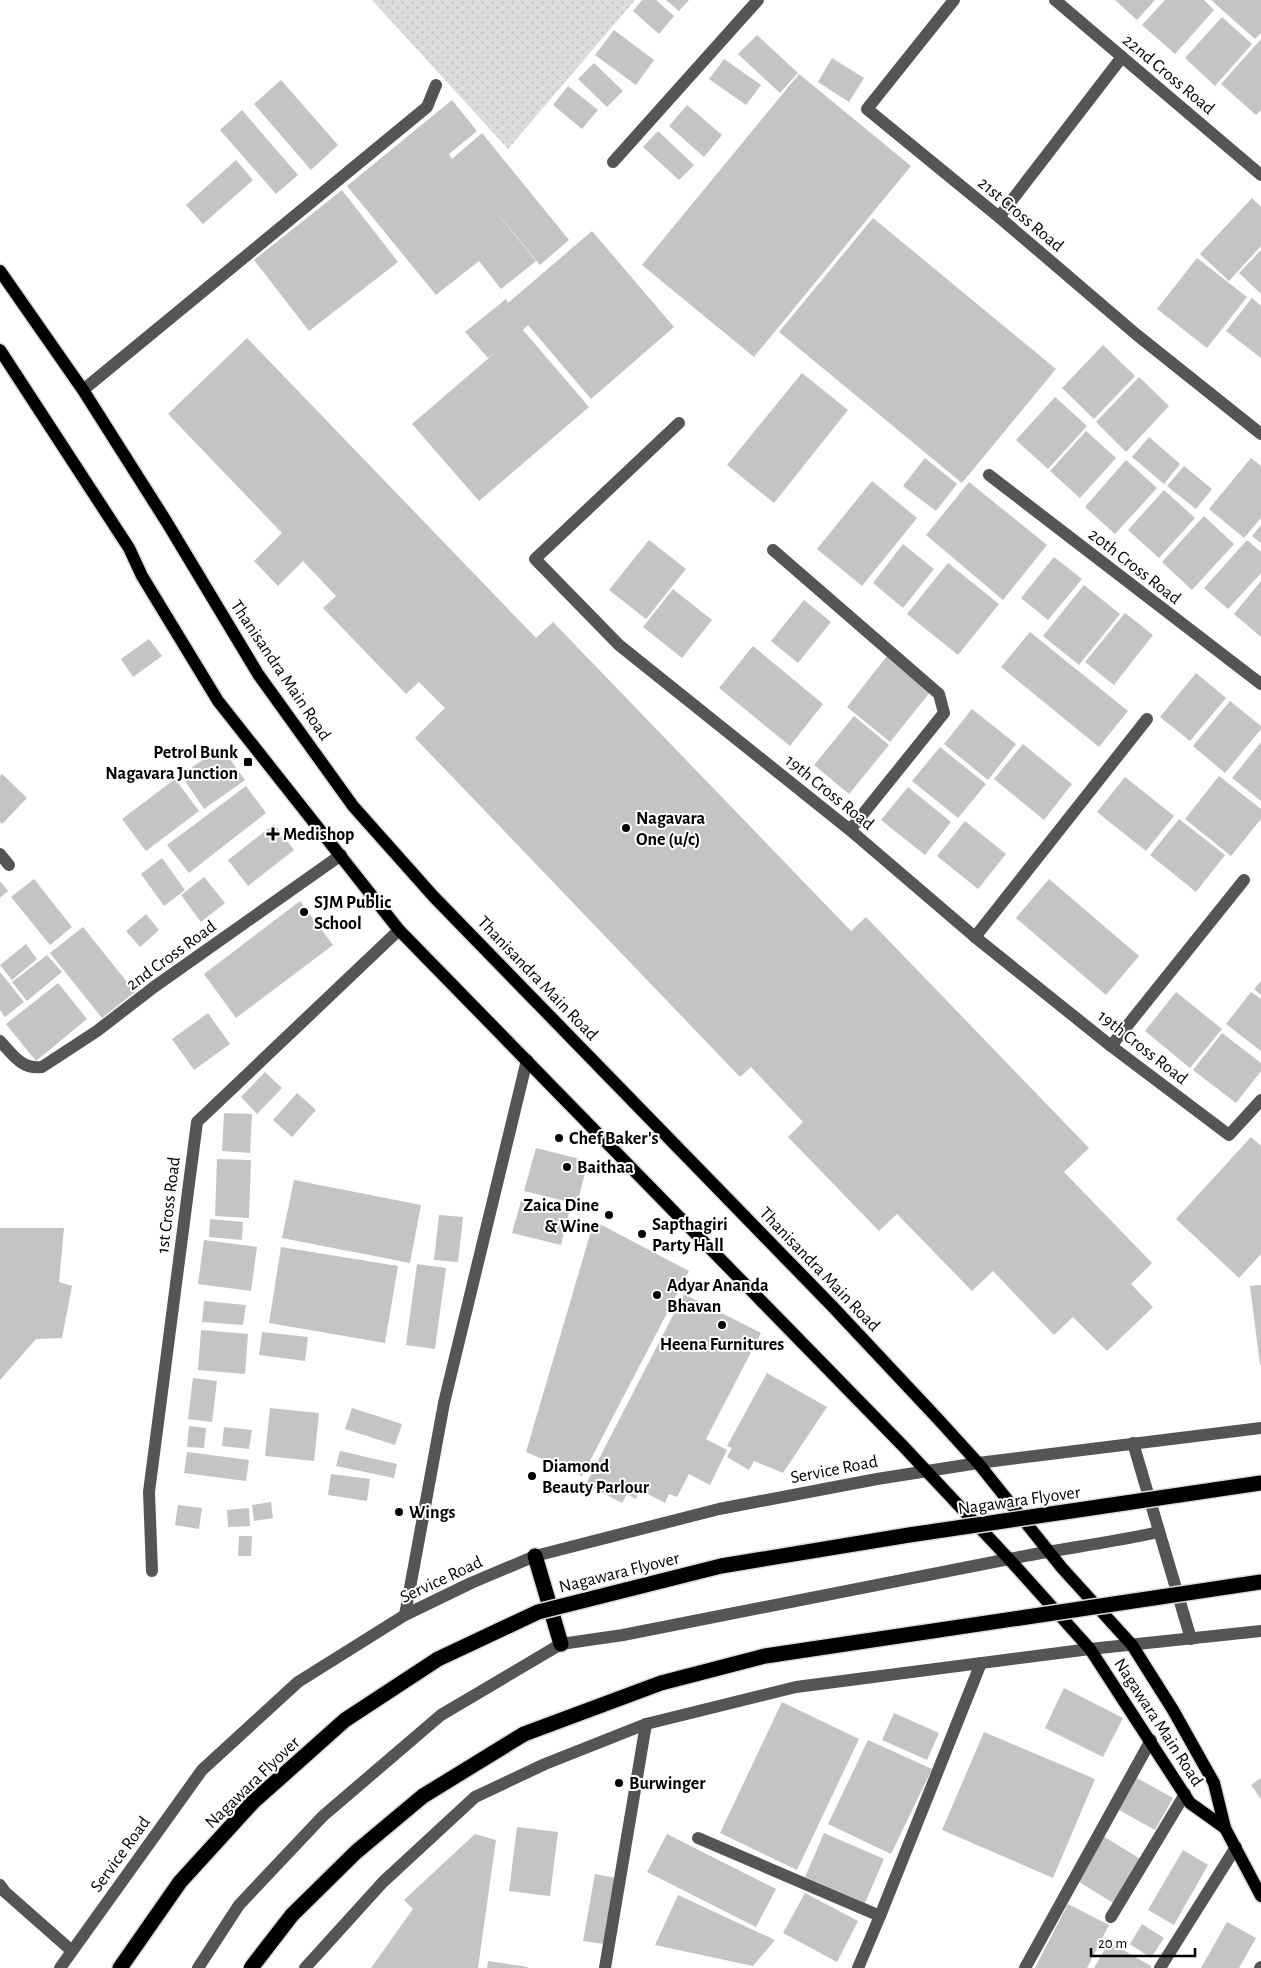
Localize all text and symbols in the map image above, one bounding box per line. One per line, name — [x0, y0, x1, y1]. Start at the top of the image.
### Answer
street label: 22nd Cross Road — [1119, 31, 1218, 118]
street label: 21st Cross Road — [974, 174, 1067, 256]
street label: 20th Cross Road — [1085, 525, 1184, 608]
street label: Thanisandra Main Road — [227, 597, 334, 744]
place label: Petrol Bunk Nagavara Junction — [105, 744, 238, 783]
street label: 19th Cross Road — [782, 752, 877, 834]
marker: Petrol Bunk Nagavara Junction — [242, 756, 254, 768]
place label: Nagavara One (u/c) — [636, 810, 706, 849]
marker: Nagavara One (u/c) — [620, 822, 632, 834]
place label: Medishop — [283, 826, 354, 844]
marker: Medishop — [267, 828, 279, 840]
place label: SJM Public School — [314, 894, 391, 933]
marker: SJM Public School — [298, 906, 310, 918]
street label: Thanisandra Main Road — [474, 913, 601, 1044]
street label: 2nd Cross Road — [124, 918, 220, 994]
street label: 19th Cross Road — [1094, 1007, 1191, 1088]
place label: Chef Baker's — [569, 1130, 658, 1148]
marker: Chef Baker's — [553, 1132, 565, 1144]
street label: 1st Cross Road — [154, 1156, 184, 1255]
place label: Baithaa — [577, 1159, 634, 1177]
marker: Baithaa — [561, 1161, 573, 1173]
place label: Zaica Dine & Wine — [523, 1197, 599, 1236]
street label: Thanisandra Main Road — [756, 1204, 883, 1335]
marker: Zaica Dine & Wine — [603, 1209, 615, 1221]
place label: Sapthagiri Party Hall — [652, 1216, 728, 1255]
marker: Sapthagiri Party Hall — [636, 1228, 648, 1240]
place label: Adyar Ananda Bhavan — [667, 1277, 769, 1316]
marker: Adyar Ananda Bhavan — [651, 1289, 663, 1301]
marker: Heena Furnitures — [716, 1319, 728, 1331]
place label: Heena Furnitures — [660, 1336, 784, 1354]
street label: Service Road — [789, 1453, 879, 1487]
place label: Diamond Beauty Parlour — [542, 1458, 650, 1497]
marker: Diamond Beauty Parlour — [526, 1470, 538, 1482]
street label: Nagawara Flyover — [957, 1483, 1082, 1518]
place label: Wings — [409, 1504, 455, 1522]
marker: Wings — [393, 1506, 405, 1518]
street label: Nagawara Flyover — [557, 1549, 682, 1597]
street label: Service Road — [398, 1553, 485, 1607]
street label: Nagawara Main Road — [1110, 1655, 1206, 1790]
street label: Nagawara Flyover — [202, 1733, 303, 1832]
place label: Burwinger — [629, 1775, 706, 1793]
marker: Burwinger — [613, 1777, 625, 1789]
street label: Service Road — [88, 1814, 154, 1896]
scale bar — [1091, 1926, 1195, 1958]
text: 20 m — [1098, 1936, 1127, 1951]

